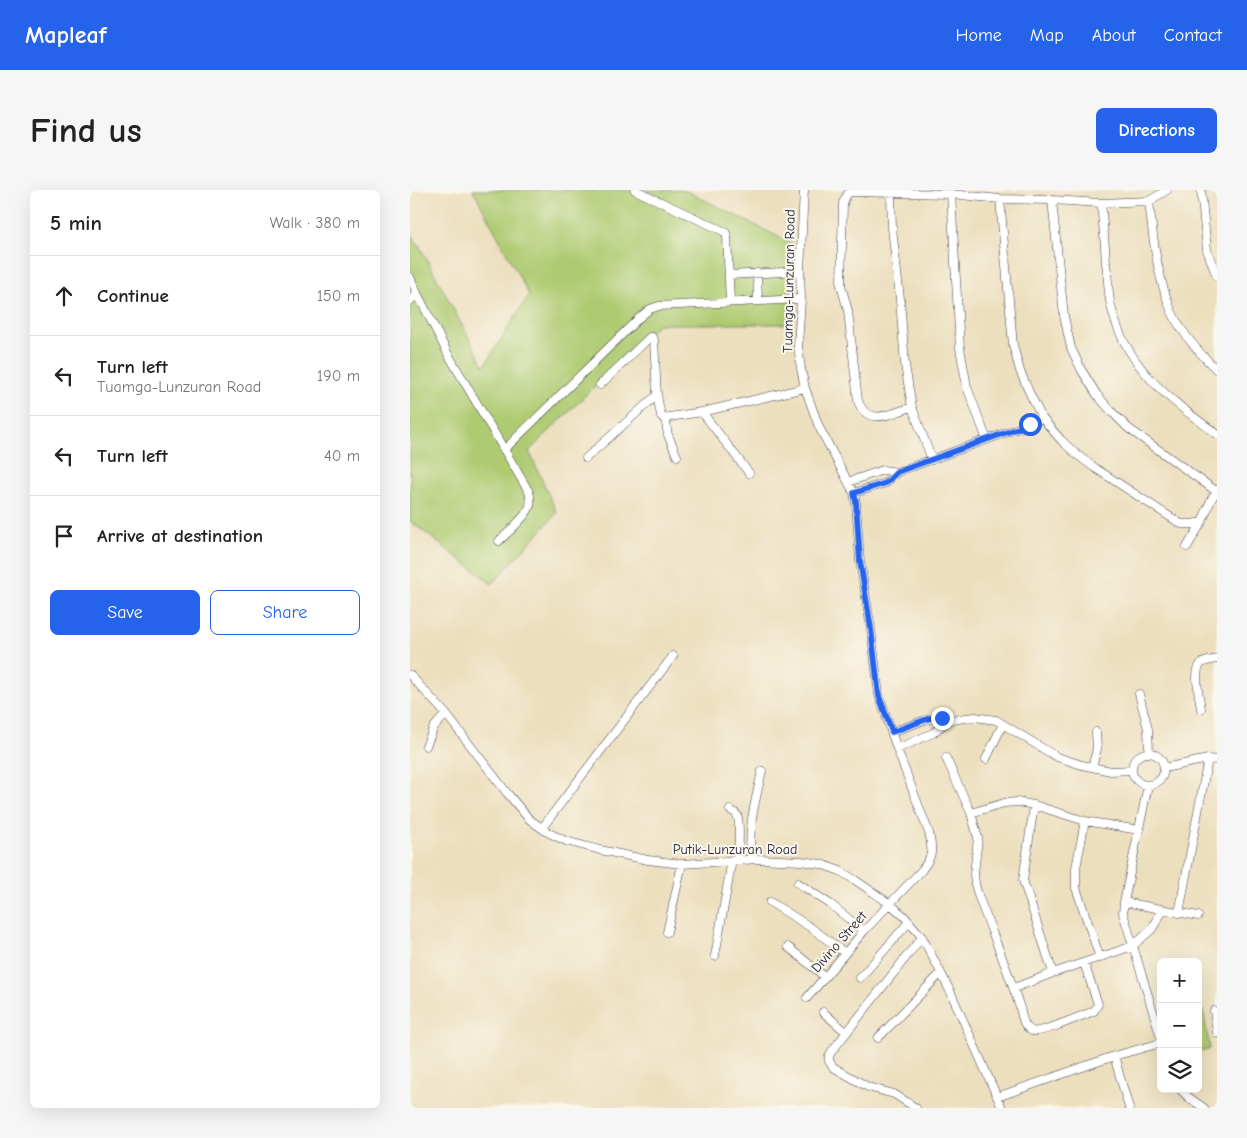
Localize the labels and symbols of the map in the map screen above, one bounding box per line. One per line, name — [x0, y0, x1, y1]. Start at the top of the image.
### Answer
street label: Tuamga-Lunzuran Road — [779, 209, 799, 353]
route start — [1019, 413, 1042, 436]
route end — [931, 707, 954, 730]
street label: Putik-Lunzuran Road — [673, 841, 797, 858]
street label: Divino Street — [808, 907, 871, 976]

